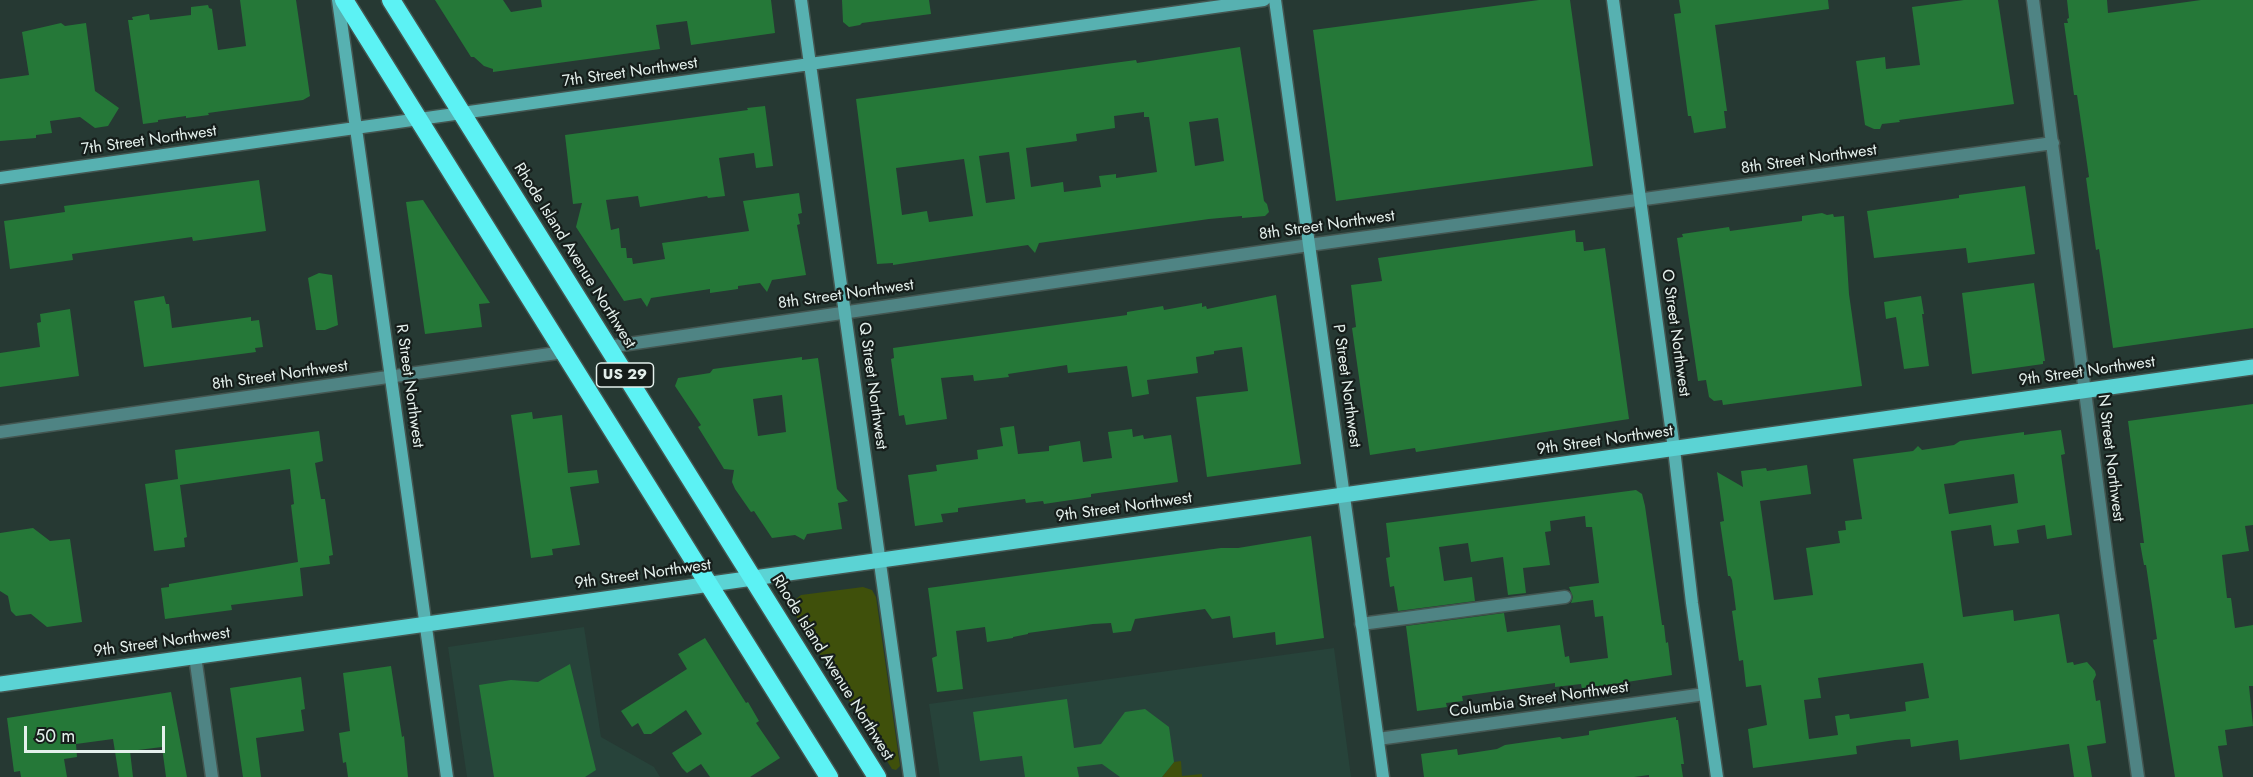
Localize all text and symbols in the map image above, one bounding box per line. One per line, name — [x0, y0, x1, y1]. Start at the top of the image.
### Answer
street label: 7th Street Northwest — [561, 54, 699, 92]
street label: 7th Street Northwest — [80, 122, 218, 160]
street label: 8th Street Northwest — [1740, 141, 1878, 179]
street label: Rhode Island Avenue Northwest — [509, 160, 639, 352]
street label: 8th Street Northwest — [1258, 207, 1396, 245]
street label: O Street Northwest — [1657, 268, 1693, 398]
street label: 8th Street Northwest — [777, 276, 915, 314]
street label: Q Street Northwest — [854, 321, 890, 451]
street label: R Street Northwest — [391, 323, 427, 449]
street label: P Street Northwest — [1328, 323, 1364, 449]
street label: 9th Street Northwest — [2018, 353, 2156, 391]
street label: 8th Street Northwest — [211, 357, 349, 395]
road number: US 29 — [596, 363, 654, 387]
street label: N Street Northwest — [2093, 393, 2127, 523]
street label: 9th Street Northwest — [1536, 422, 1674, 460]
street label: 9th Street Northwest — [1055, 489, 1193, 527]
street label: 9th Street Northwest — [574, 556, 712, 594]
street label: Rhode Island Avenue Northwest — [767, 572, 897, 764]
street label: 9th Street Northwest — [93, 624, 231, 662]
street label: Columbia Street Northwest — [1448, 678, 1630, 722]
scale bar — [27, 714, 168, 752]
text: 50 m — [35, 723, 75, 749]

